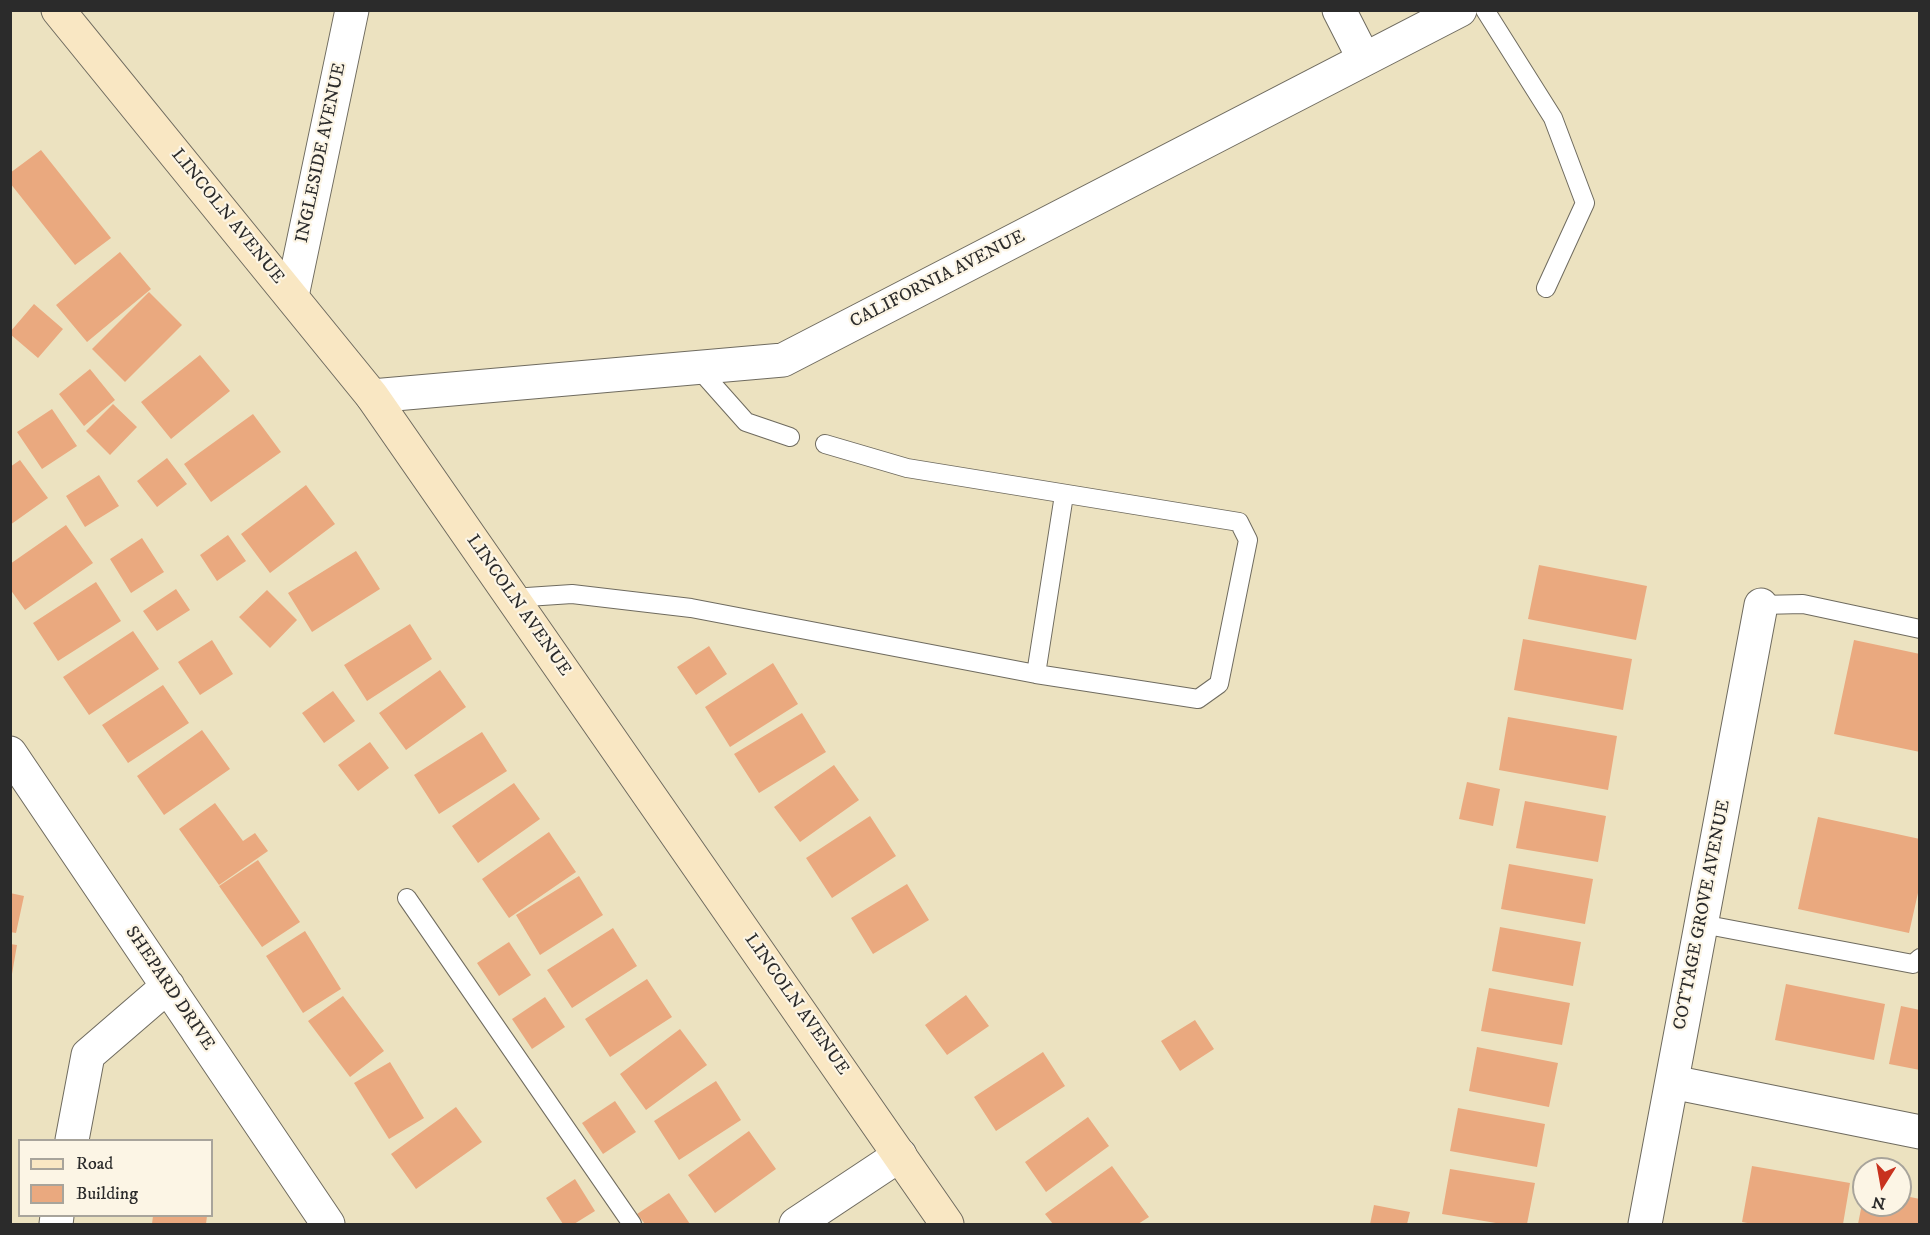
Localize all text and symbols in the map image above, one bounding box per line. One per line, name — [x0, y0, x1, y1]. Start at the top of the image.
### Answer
street label: INGLESIDE AVENUE — [292, 61, 352, 245]
street label: LINCOLN AVENUE — [166, 145, 288, 289]
street label: CALIFORNIA AVENUE — [847, 226, 1029, 334]
street label: LINCOLN AVENUE — [461, 531, 575, 681]
street label: COTTAGE GROVE AVENUE — [1670, 798, 1736, 1032]
street label: SHEPARD DRIVE — [120, 923, 218, 1055]
street label: LINCOLN AVENUE — [739, 930, 853, 1080]
legend — [18, 1139, 213, 1217]
text: Road — [76, 1153, 113, 1175]
north arrow — [1852, 1157, 1912, 1217]
text: Building — [76, 1183, 138, 1205]
text: N — [1871, 1192, 1887, 1214]

